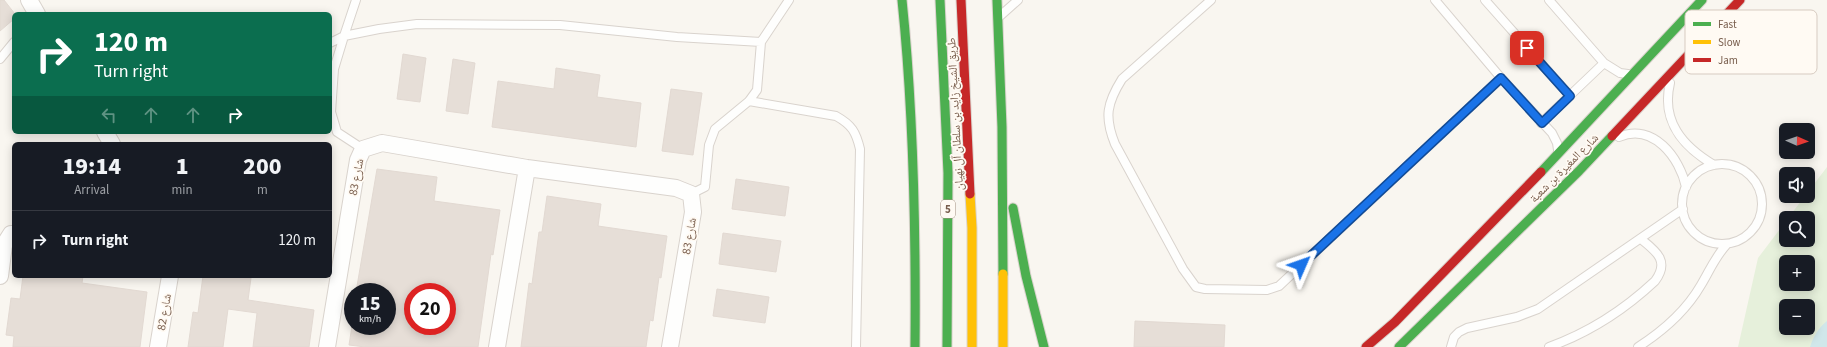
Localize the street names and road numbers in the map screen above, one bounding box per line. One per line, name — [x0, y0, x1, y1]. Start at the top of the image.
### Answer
street label: طريق الشيخ زايد بن سلطان آل نهيان — [943, 37, 968, 191]
street label: شارع المغيرة بن شعبة — [1526, 130, 1603, 207]
street label: شارع 83 — [345, 157, 368, 197]
road number: 5 — [941, 200, 955, 218]
street label: شارع 83 — [678, 216, 701, 256]
street label: شارع 82 — [153, 292, 176, 332]

